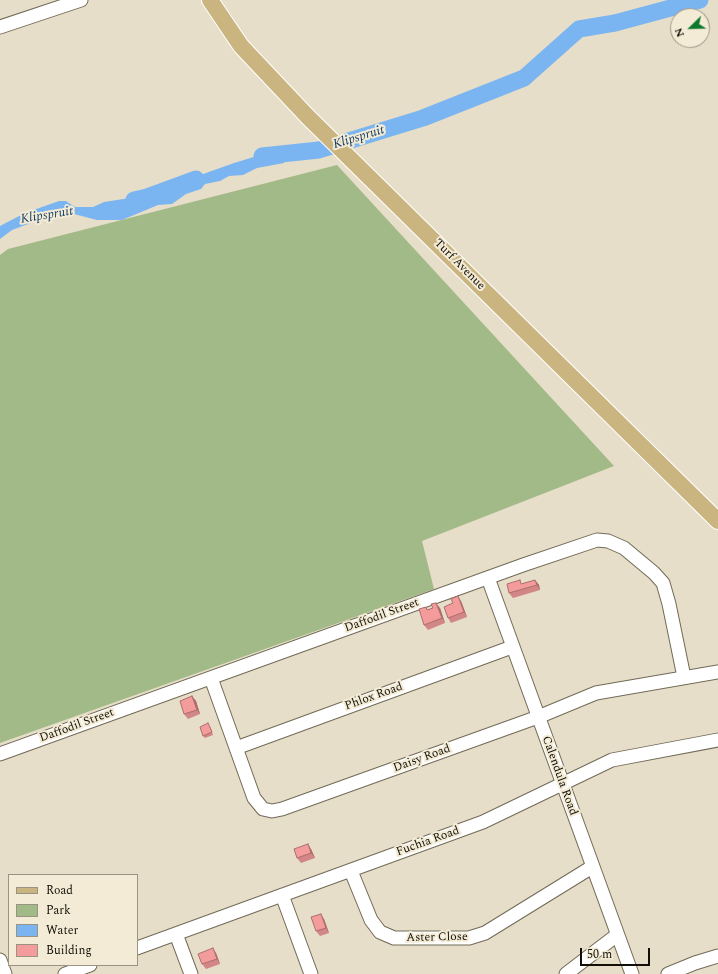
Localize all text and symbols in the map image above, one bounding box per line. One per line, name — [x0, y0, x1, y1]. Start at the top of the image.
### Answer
north arrow — [670, 8, 710, 48]
text: N — [670, 25, 689, 40]
water label: Klipspruit — [332, 123, 386, 153]
water label: Klipspruit — [20, 204, 74, 228]
street label: Turf Avenue — [430, 236, 488, 294]
street label: Daffodil Street — [343, 596, 421, 636]
street label: Phlox Road — [343, 680, 405, 714]
street label: Daffodil Street — [38, 706, 116, 746]
street label: Calendula Road — [538, 734, 580, 818]
street label: Daisy Road — [391, 742, 453, 776]
street label: Fuchia Road — [394, 824, 462, 860]
legend — [8, 874, 138, 966]
text: Road — [46, 881, 73, 900]
text: Park — [46, 901, 71, 920]
text: Water — [46, 921, 78, 940]
street label: Aster Close — [406, 930, 468, 946]
scale bar — [582, 940, 652, 966]
text: Building — [46, 941, 92, 960]
text: 50 m — [587, 945, 612, 964]

